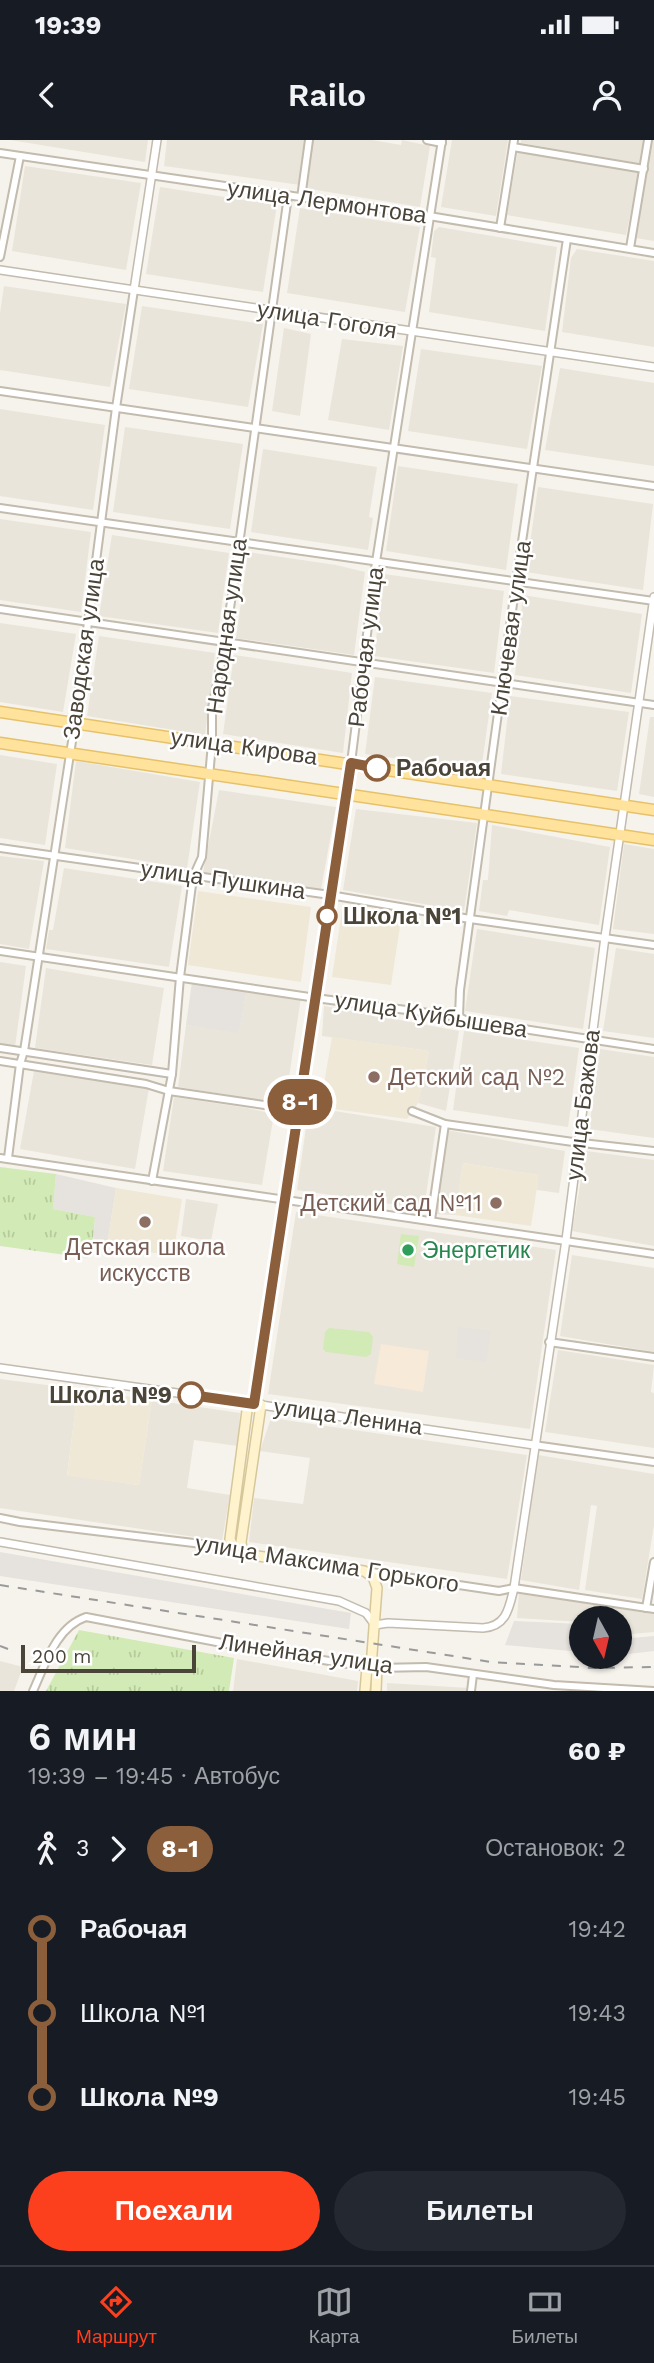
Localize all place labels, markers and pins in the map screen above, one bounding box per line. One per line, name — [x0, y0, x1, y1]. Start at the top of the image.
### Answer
marker: Рабочая — [364, 755, 390, 781]
place label: Рабочая — [396, 755, 491, 782]
place label: Школа №1 — [343, 903, 461, 930]
marker: Школа №1 — [317, 906, 337, 926]
place label: Детский сад №2 — [388, 1064, 565, 1091]
marker: Детский сад №2 — [366, 1069, 382, 1085]
place label: Детский сад №11 — [300, 1190, 482, 1217]
marker: Детский сад №11 — [488, 1195, 504, 1211]
marker: Детская школа искусств — [137, 1214, 153, 1230]
place label: Детская школа искусств — [65, 1234, 225, 1287]
place label: Энергетик — [422, 1237, 531, 1264]
marker: Энергетик — [400, 1242, 416, 1258]
place label: Школа №9 — [49, 1382, 172, 1409]
marker: Школа №9 — [178, 1382, 204, 1408]

